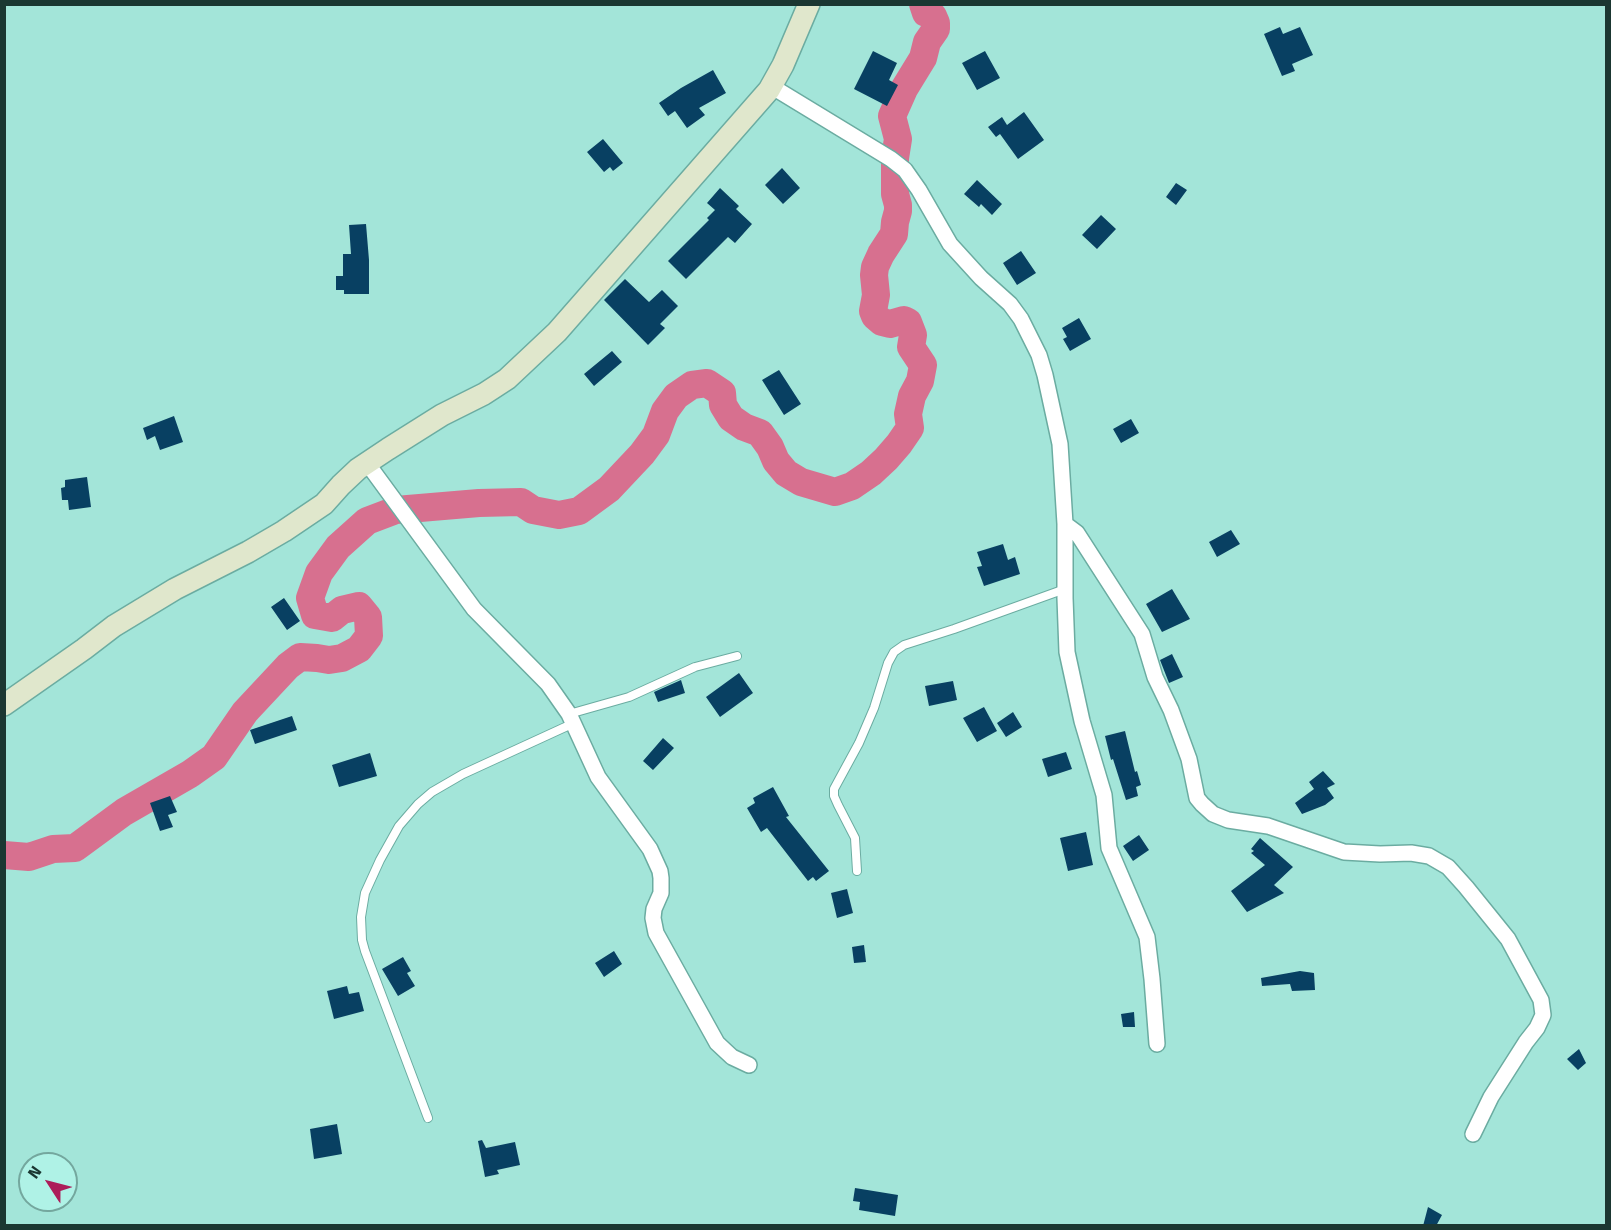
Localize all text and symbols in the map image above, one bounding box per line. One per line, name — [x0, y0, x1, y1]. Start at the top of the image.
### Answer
north arrow — [18, 1152, 78, 1212]
text: N — [24, 1162, 45, 1182]

